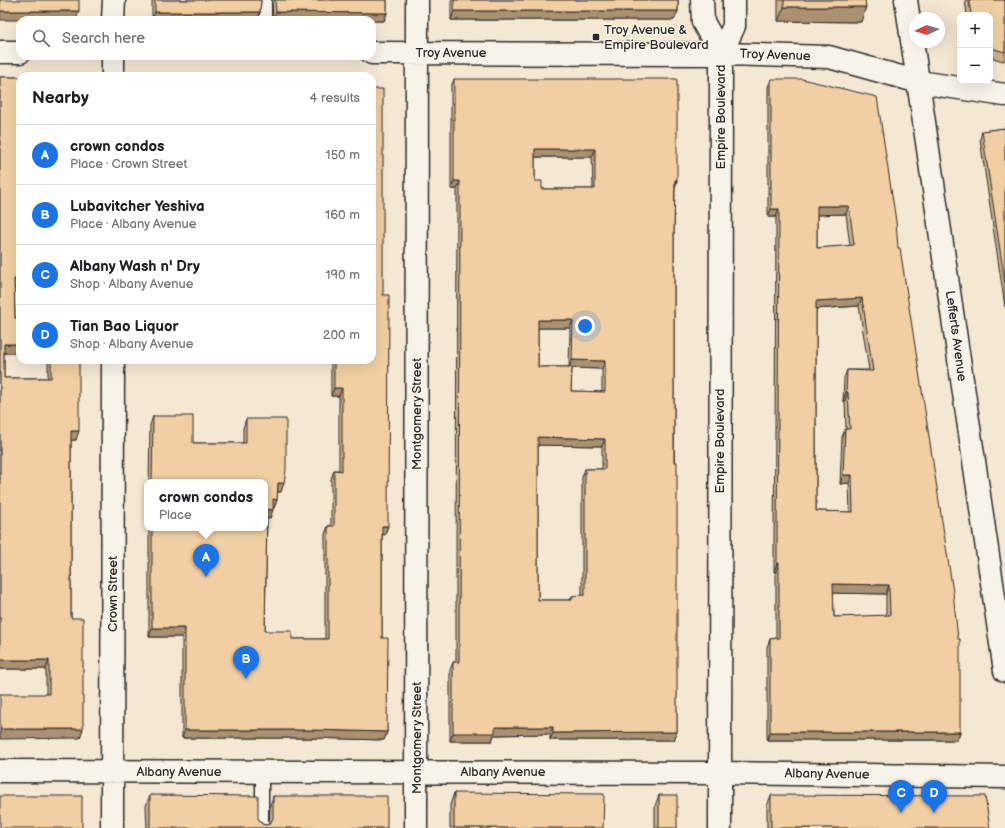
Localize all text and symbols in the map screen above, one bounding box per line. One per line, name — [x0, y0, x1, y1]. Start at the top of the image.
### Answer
north arrow — [909, 12, 945, 48]
map controls — [957, 12, 993, 84]
button: + — [957, 12, 993, 48]
search box — [16, 16, 376, 60]
place label: Troy Avenue & Empire Boulevard — [604, 22, 709, 53]
icon: search — [30, 27, 52, 49]
text: Search here — [62, 29, 145, 48]
marker: Troy Avenue & Empire Boulevard — [591, 32, 601, 42]
street label: Troy Avenue — [416, 45, 487, 61]
street label: Troy Avenue — [739, 46, 811, 64]
button: − — [957, 48, 993, 84]
street label: Empire Boulevard — [713, 65, 729, 169]
text: Nearby — [32, 88, 89, 108]
text: 4 results — [310, 90, 360, 106]
text: crown condos — [70, 137, 164, 156]
text: A — [41, 147, 49, 163]
text: 150 m — [326, 147, 360, 163]
text: Place · Crown Street — [70, 156, 187, 172]
text: Lubavitcher Yeshiva — [70, 197, 205, 216]
text: B — [40, 207, 50, 223]
text: 160 m — [325, 207, 360, 223]
text: Place · Albany Avenue — [70, 216, 196, 232]
text: Albany Wash n' Dry — [70, 257, 200, 276]
text: C — [40, 267, 50, 283]
text: 190 m — [326, 267, 360, 283]
text: Shop · Albany Avenue — [70, 276, 193, 292]
street label: Lefferts Avenue — [942, 290, 970, 383]
your location — [575, 316, 595, 336]
text: Tian Bao Liquor — [70, 317, 178, 336]
text: D — [40, 327, 50, 343]
text: 200 m — [323, 327, 360, 343]
text: Shop · Albany Avenue — [70, 336, 193, 352]
street label: Montgomery Street — [409, 358, 425, 470]
street label: Empire Boulevard — [712, 389, 728, 493]
popup — [144, 479, 268, 531]
text: crown condos — [159, 488, 253, 507]
text: Place — [159, 507, 192, 523]
pin: A — [193, 544, 219, 577]
street label: Crown Street — [105, 556, 121, 632]
pin: B — [233, 646, 259, 679]
street label: Montgomery Street — [409, 682, 425, 794]
street label: Albany Avenue — [136, 764, 222, 780]
street label: Albany Avenue — [460, 764, 546, 780]
street label: Albany Avenue — [784, 765, 870, 783]
pin: C — [888, 780, 914, 813]
pin: D — [921, 780, 947, 813]

